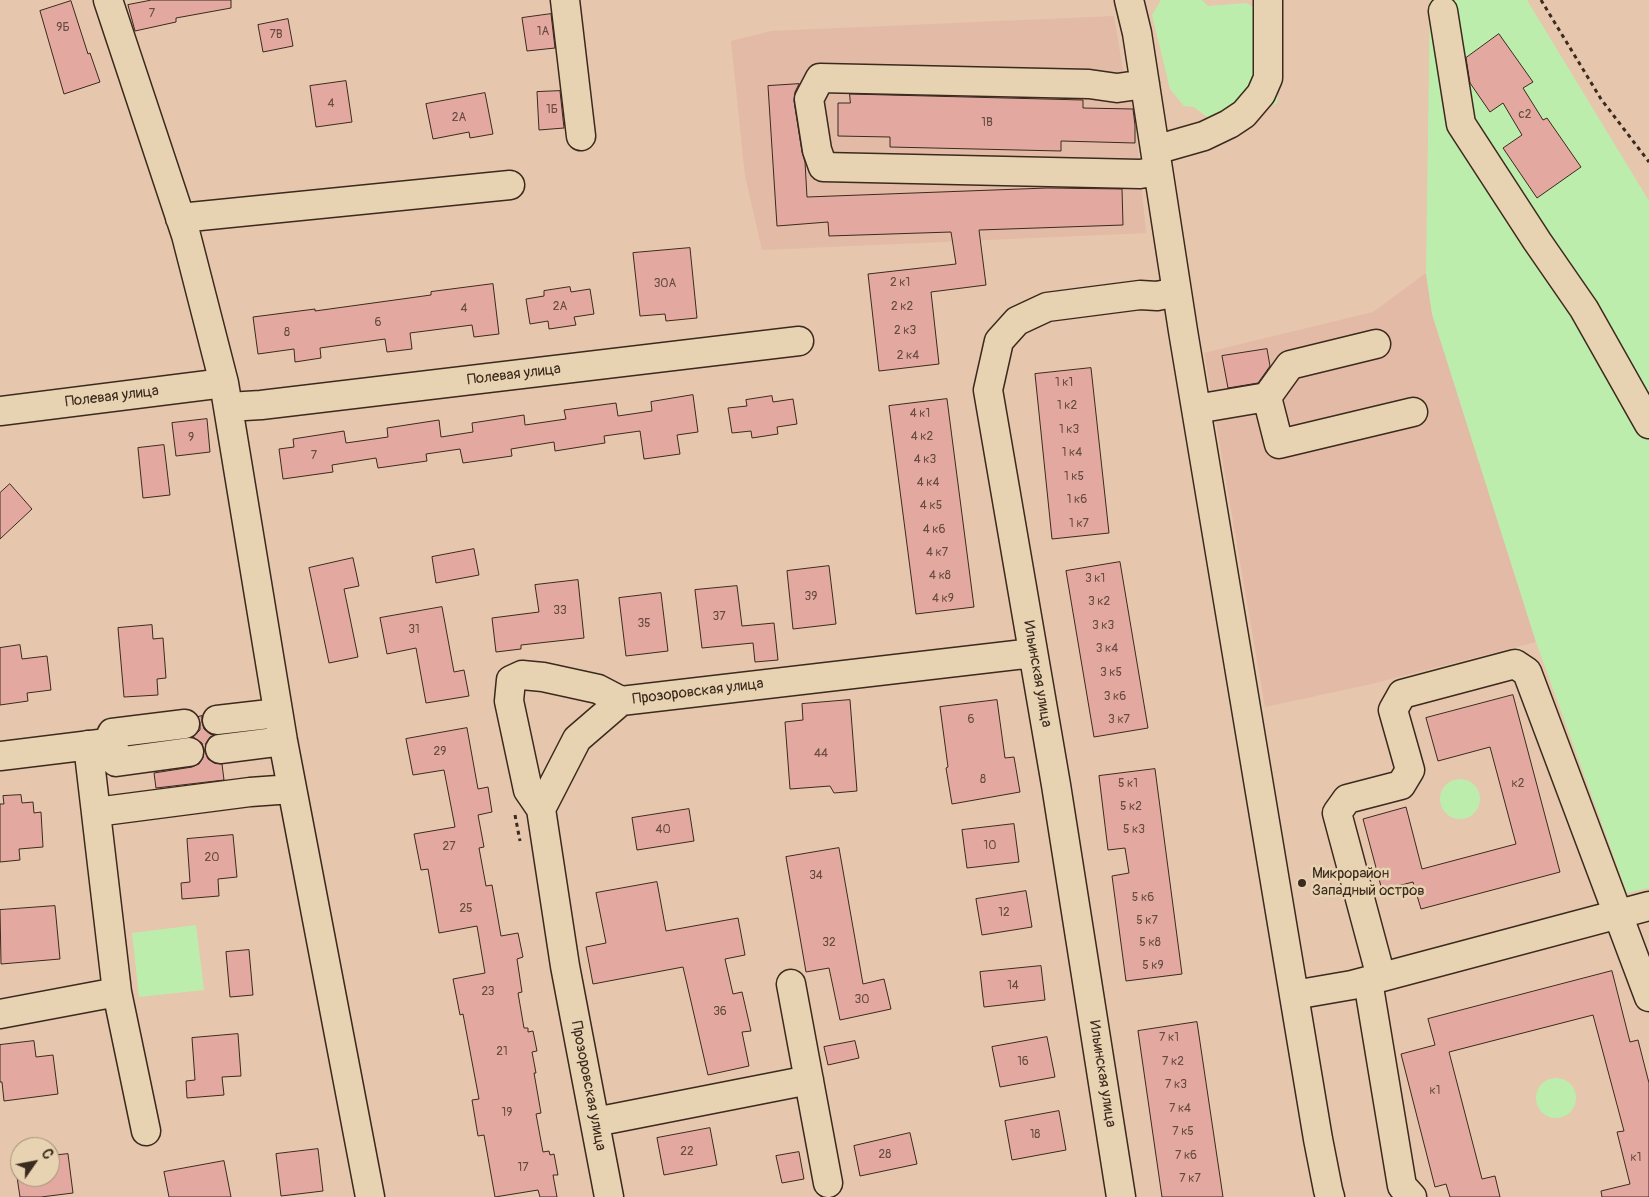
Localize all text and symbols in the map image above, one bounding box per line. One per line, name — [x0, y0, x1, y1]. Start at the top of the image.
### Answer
house number: 7 — [149, 7, 155, 21]
house number: 9Б — [56, 21, 70, 35]
house number: 1А — [537, 25, 549, 39]
house number: 7В — [269, 28, 283, 42]
house number: 4 — [328, 97, 334, 111]
house number: 1Б — [546, 103, 558, 117]
house number: с2 — [1519, 108, 1531, 122]
house number: 2А — [452, 111, 466, 125]
house number: 1В — [981, 116, 993, 130]
house number: 2 к1 — [890, 276, 910, 290]
house number: 30А — [654, 277, 676, 291]
house number: 2А — [553, 300, 567, 314]
house number: 2 к2 — [891, 300, 913, 314]
house number: 4 — [461, 302, 467, 316]
house number: 6 — [375, 316, 381, 330]
house number: 2 к3 — [894, 324, 916, 338]
house number: 8 — [284, 326, 290, 340]
house number: 2 к4 — [897, 349, 919, 363]
street label: Полевая улица — [466, 360, 562, 390]
house number: 1 к1 — [1055, 376, 1073, 390]
street label: Полевая улица — [64, 382, 160, 412]
house number: 1 к2 — [1057, 399, 1077, 413]
house number: 4 к1 — [910, 407, 930, 421]
house number: 1 к3 — [1059, 423, 1079, 437]
house number: 4 к2 — [911, 430, 933, 444]
house number: 9 — [188, 431, 194, 445]
house number: 1 к4 — [1062, 446, 1082, 460]
house number: 7 — [311, 449, 317, 463]
house number: 4 к3 — [914, 453, 936, 467]
house number: 1 к5 — [1064, 470, 1084, 484]
house number: 4 к4 — [917, 476, 939, 490]
house number: 1 к6 — [1067, 493, 1087, 507]
house number: 4 к5 — [920, 499, 942, 513]
house number: 1 к7 — [1069, 517, 1089, 531]
house number: 4 к6 — [923, 523, 945, 537]
house number: 4 к7 — [926, 546, 948, 560]
house number: 4 к8 — [929, 569, 951, 583]
house number: 3 к1 — [1085, 572, 1105, 586]
house number: 39 — [805, 590, 817, 604]
house number: 4 к9 — [932, 592, 954, 606]
house number: 3 к2 — [1088, 595, 1110, 609]
house number: 33 — [553, 604, 567, 618]
house number: 37 — [712, 610, 726, 624]
house number: 35 — [637, 617, 651, 631]
street label: Ильинская улица — [1019, 619, 1055, 729]
house number: 3 к3 — [1092, 619, 1114, 633]
house number: 31 — [408, 623, 420, 637]
house number: 3 к4 — [1096, 642, 1118, 656]
house number: 3 к5 — [1100, 666, 1122, 680]
street label: Прозоровская улица — [631, 675, 765, 709]
house number: 3 к6 — [1104, 690, 1126, 704]
house number: 6 — [968, 713, 974, 727]
house number: 3 к7 — [1108, 713, 1130, 727]
house number: 29 — [434, 745, 446, 759]
house number: 44 — [814, 747, 828, 761]
house number: 8 — [980, 773, 986, 787]
house number: 5 к1 — [1118, 777, 1138, 791]
house number: к2 — [1512, 777, 1524, 791]
house number: 5 к2 — [1120, 800, 1142, 814]
house number: 40 — [655, 823, 671, 837]
house number: 5 к3 — [1123, 823, 1145, 837]
house number: 10 — [984, 839, 996, 853]
house number: 27 — [442, 840, 456, 854]
house number: 20 — [205, 851, 219, 865]
place label: Микрорайон Западный остров — [1312, 865, 1425, 900]
house number: 34 — [809, 869, 823, 883]
marker: Микрорайон Западный остров — [1296, 877, 1308, 889]
house number: 5 к6 — [1132, 891, 1154, 905]
house number: 25 — [459, 902, 473, 916]
house number: 12 — [998, 906, 1010, 920]
house number: 5 к7 — [1136, 914, 1158, 928]
house number: 32 — [822, 936, 836, 950]
house number: 5 к8 — [1139, 936, 1161, 950]
house number: 5 к9 — [1142, 959, 1164, 973]
house number: 14 — [1007, 979, 1019, 993]
house number: 23 — [481, 985, 495, 999]
house number: 30 — [855, 993, 869, 1007]
house number: 36 — [713, 1005, 727, 1019]
street label: Ильинская улица — [1085, 1019, 1119, 1129]
street label: Прозоровская улица — [567, 1020, 609, 1152]
house number: 7 к1 — [1159, 1031, 1179, 1045]
house number: 21 — [496, 1045, 508, 1059]
house number: 16 — [1017, 1055, 1029, 1069]
house number: 7 к2 — [1162, 1055, 1184, 1069]
house number: 7 к3 — [1165, 1078, 1187, 1092]
house number: к1 — [1430, 1084, 1440, 1098]
house number: 7 к4 — [1169, 1102, 1191, 1116]
house number: 19 — [502, 1106, 512, 1120]
house number: 7 к5 — [1172, 1125, 1194, 1139]
house number: 18 — [1030, 1128, 1040, 1142]
north arrow — [10, 1137, 60, 1187]
house number: 22 — [680, 1145, 694, 1159]
text: С — [38, 1146, 57, 1162]
house number: 28 — [879, 1148, 891, 1162]
house number: 7 к6 — [1175, 1149, 1197, 1163]
house number: к1 — [1631, 1151, 1641, 1165]
house number: 17 — [517, 1161, 529, 1175]
house number: 7 к7 — [1179, 1172, 1201, 1186]

